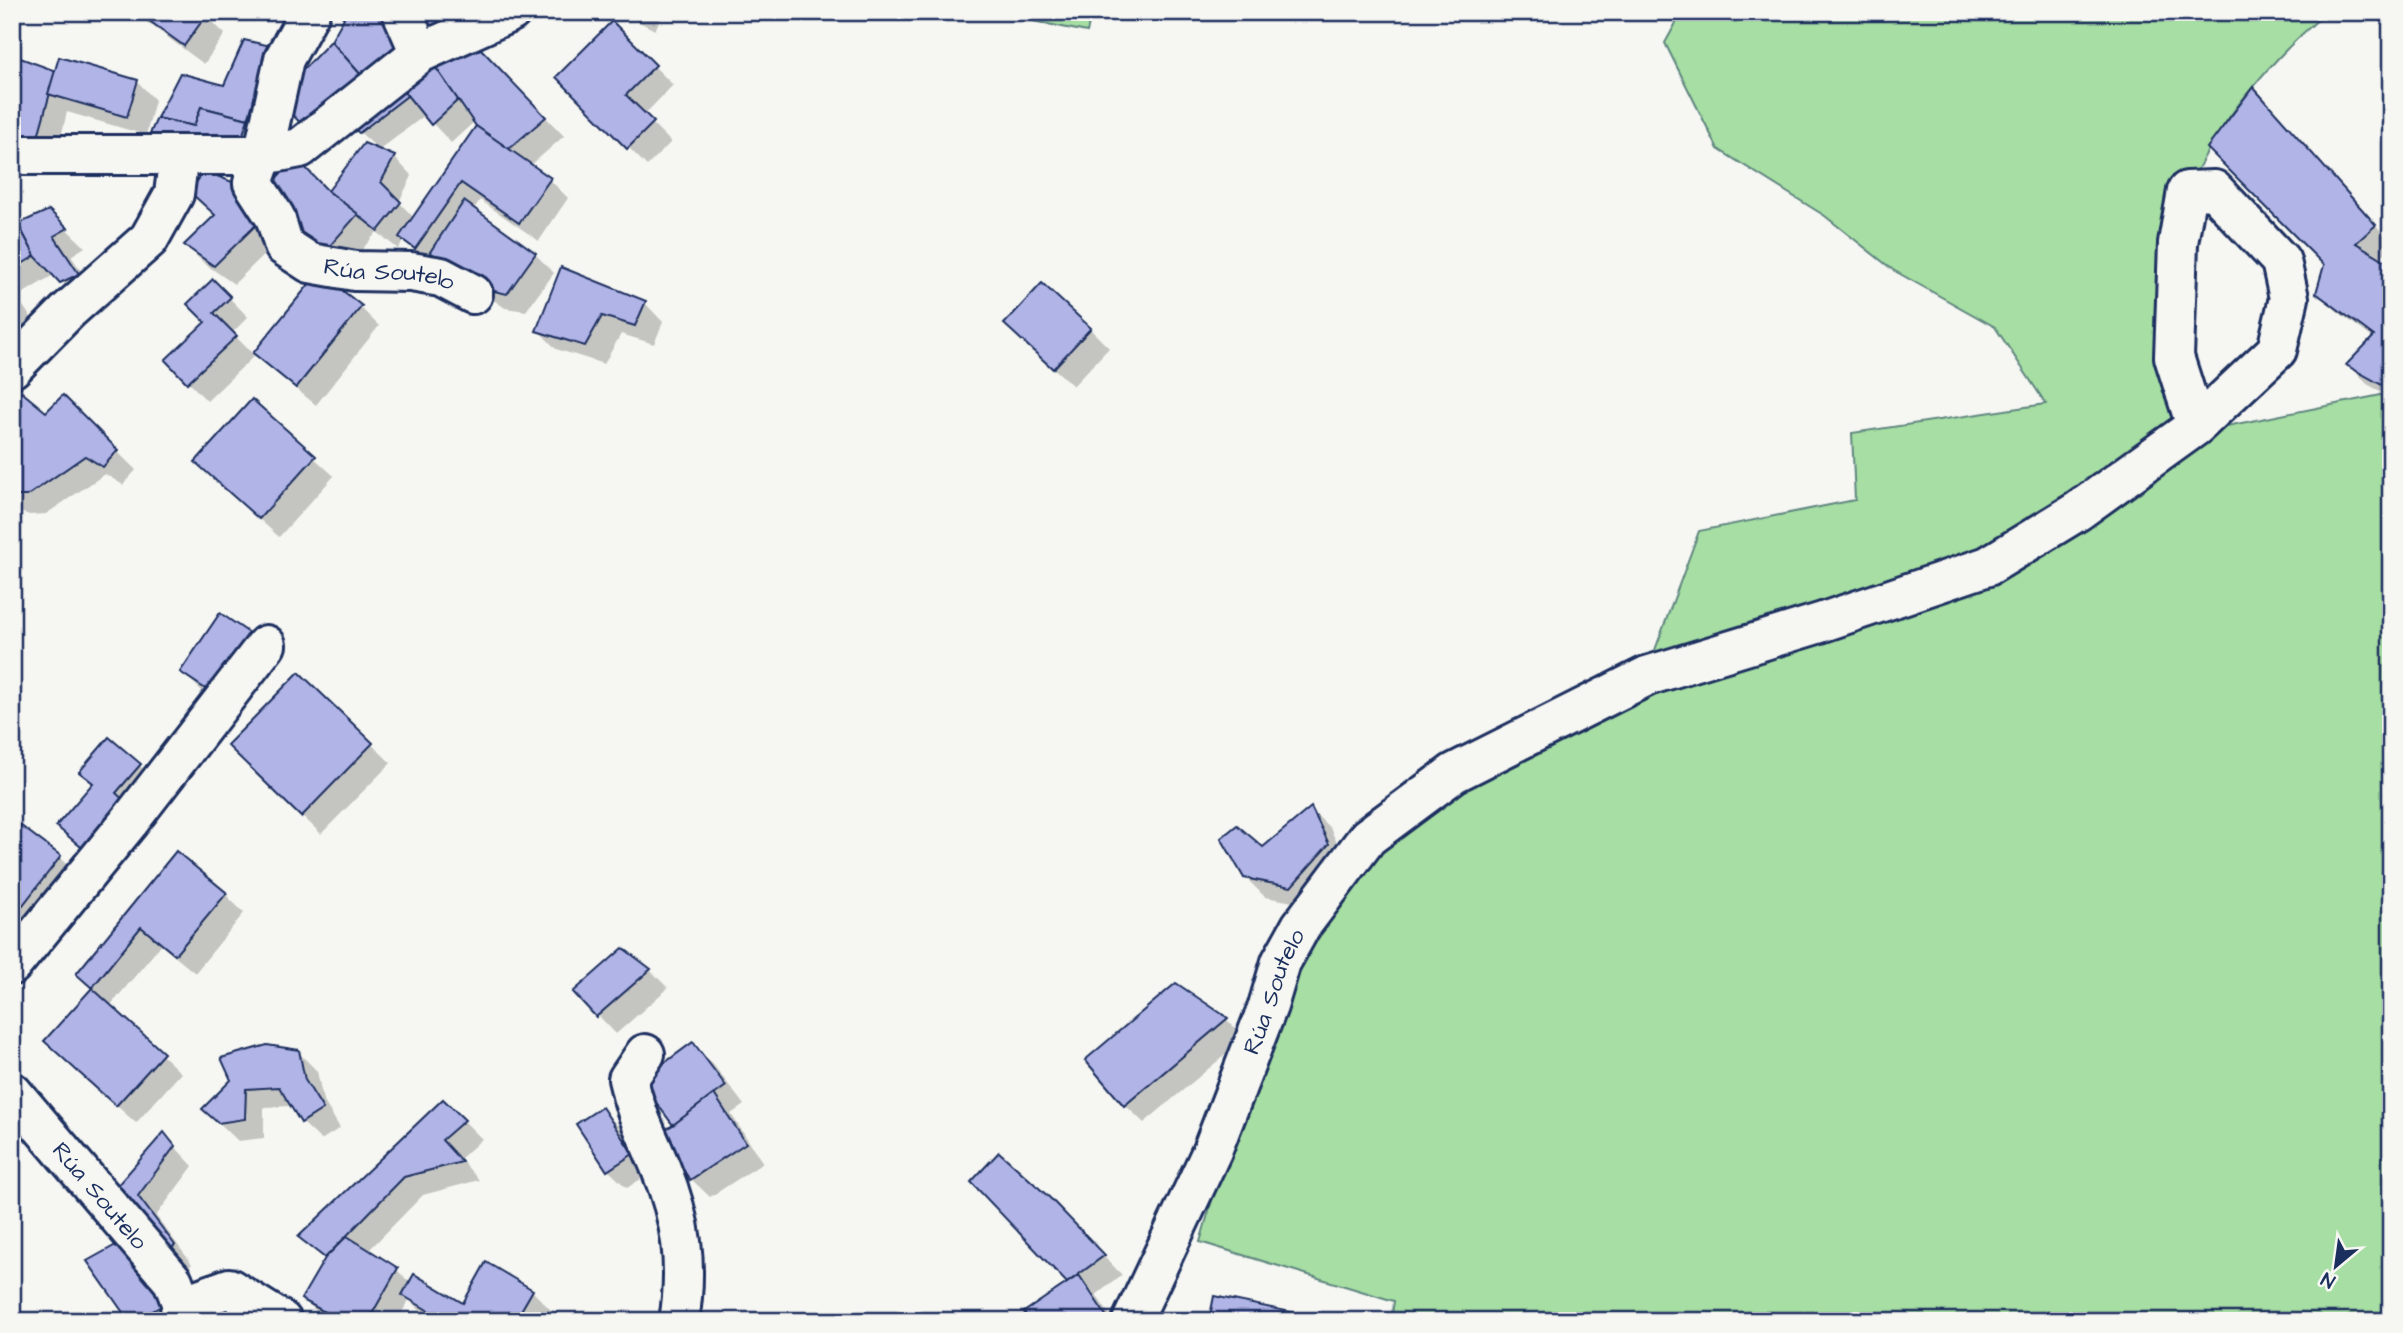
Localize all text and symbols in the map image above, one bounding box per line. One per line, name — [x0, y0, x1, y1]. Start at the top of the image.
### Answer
street label: Rúa Soutelo — [321, 250, 462, 300]
street label: Rúa Soutelo — [1235, 922, 1314, 1060]
street label: Rúa Soutelo — [44, 1135, 156, 1258]
north arrow — [2302, 1232, 2372, 1302]
text: N — [2317, 1265, 2340, 1294]

